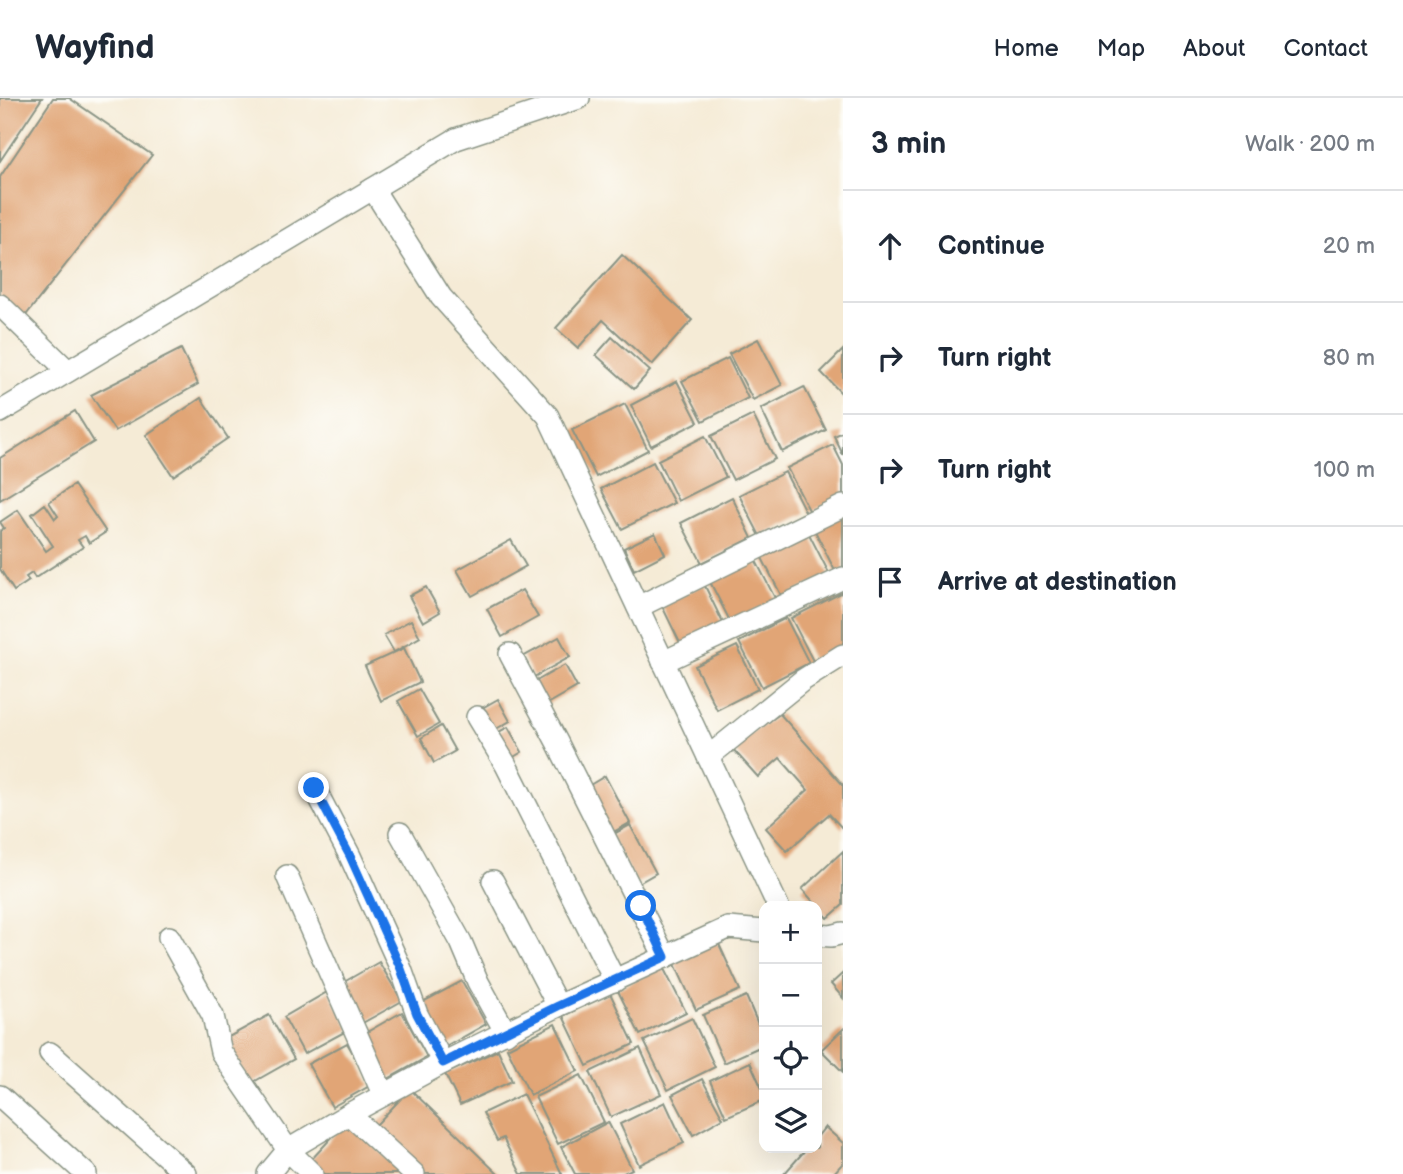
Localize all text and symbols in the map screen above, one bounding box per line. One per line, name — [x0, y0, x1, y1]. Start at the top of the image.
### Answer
text: Wayfind — [35, 28, 154, 68]
text: Home — [994, 34, 1059, 63]
text: Map — [1097, 34, 1145, 63]
text: About — [1183, 34, 1245, 63]
text: Contact — [1283, 34, 1368, 63]
text: 3 min — [871, 126, 946, 162]
text: Walk · 200 m — [1245, 130, 1375, 158]
icon: ahead — [871, 227, 909, 265]
text: Continue — [938, 231, 1045, 262]
text: 20 m — [1323, 232, 1375, 260]
icon: right — [871, 339, 909, 377]
text: Turn right — [938, 343, 1051, 374]
text: 80 m — [1323, 344, 1375, 372]
icon: right — [871, 451, 909, 489]
text: Turn right — [938, 455, 1051, 486]
text: 100 m — [1314, 456, 1375, 484]
icon: arrive — [871, 563, 909, 601]
text: Arrive at destination — [938, 567, 1177, 598]
route end — [298, 772, 329, 803]
route start — [625, 890, 656, 921]
map controls — [759, 901, 822, 1153]
button: + — [759, 901, 822, 964]
button: − — [759, 964, 822, 1027]
button: locate — [759, 1027, 822, 1090]
button: layers — [759, 1090, 822, 1153]

